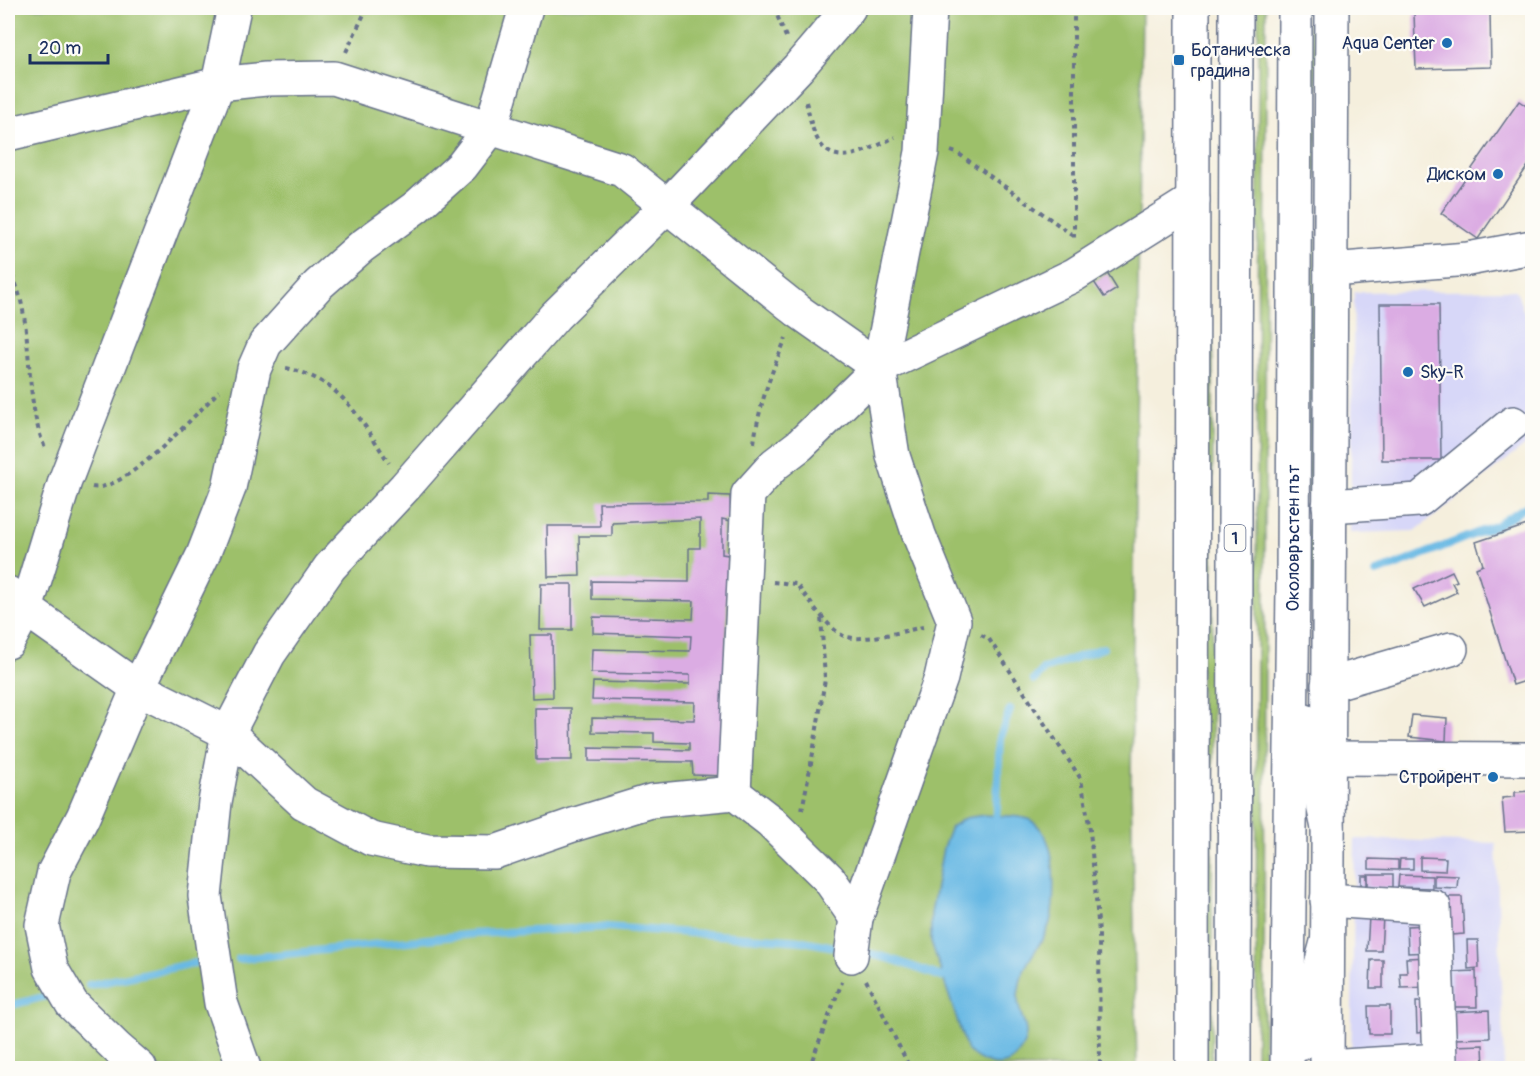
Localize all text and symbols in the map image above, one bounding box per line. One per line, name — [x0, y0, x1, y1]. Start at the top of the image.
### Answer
scale bar — [30, 27, 108, 65]
place label: Aqua Center — [1341, 32, 1436, 55]
marker: Aqua Center — [1440, 36, 1454, 50]
text: 20 m — [39, 37, 81, 60]
place label: Ботаническа градина — [1191, 39, 1291, 83]
marker: Ботаническа градина — [1172, 53, 1186, 67]
place label: Диском — [1426, 163, 1486, 186]
marker: Диском — [1491, 167, 1505, 181]
place label: Sky-R — [1420, 361, 1464, 384]
marker: Sky-R — [1401, 365, 1415, 379]
street label: Околовръстен път — [1282, 464, 1305, 612]
road number: 1 — [1224, 525, 1246, 551]
place label: Стройрент — [1399, 766, 1481, 789]
marker: Стройрент — [1486, 770, 1500, 784]

